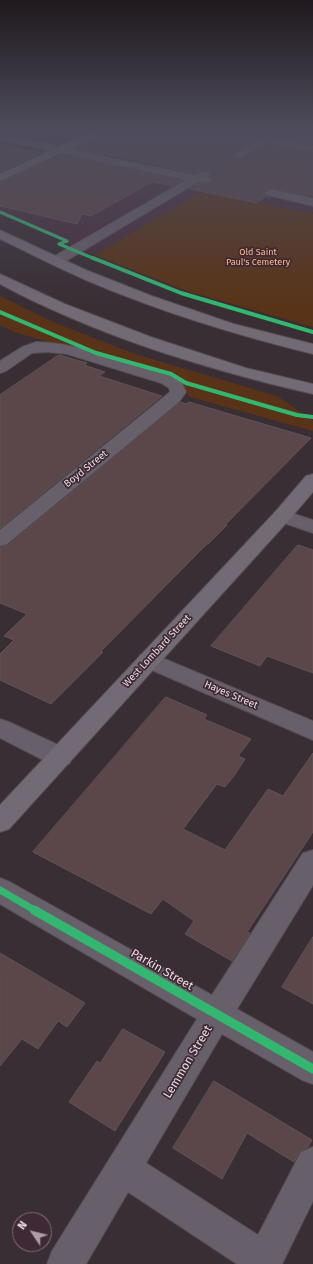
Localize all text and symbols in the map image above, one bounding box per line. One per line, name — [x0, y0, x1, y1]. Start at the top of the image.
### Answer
park label: Old Saint Paul's Cemetery — [226, 247, 290, 268]
street label: Boyd Street — [62, 448, 110, 490]
street label: West Lombard Street — [120, 612, 194, 690]
street label: Hayes Street — [202, 678, 260, 712]
street label: Parkin Street — [128, 946, 196, 994]
street label: Lemmon Street — [161, 1023, 215, 1101]
north arrow — [12, 1212, 52, 1252]
text: N — [15, 1219, 30, 1232]

